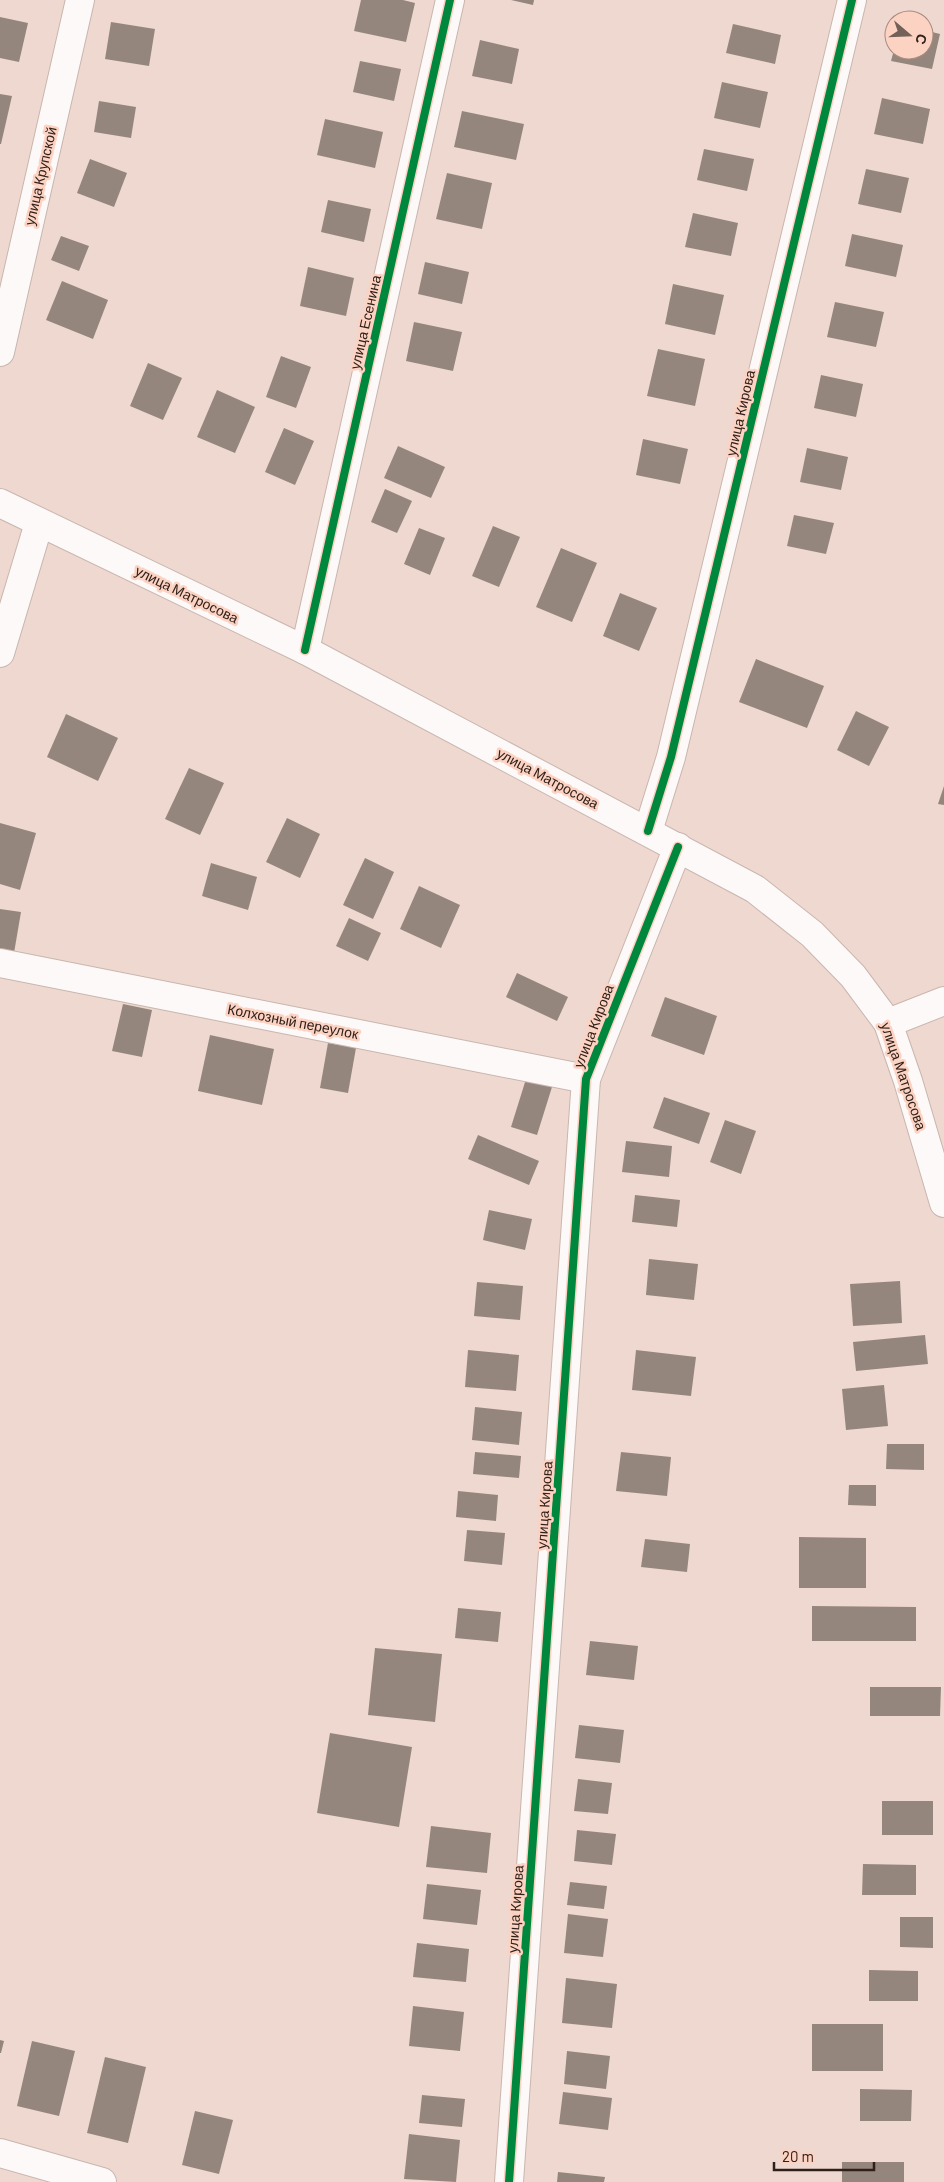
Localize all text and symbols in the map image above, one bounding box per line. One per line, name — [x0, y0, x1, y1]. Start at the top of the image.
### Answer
north arrow — [884, 10, 934, 60]
text: С — [912, 32, 931, 47]
street label: улица Крупской — [20, 125, 60, 227]
street label: улица Есенина — [346, 273, 384, 371]
street label: улица Кирова — [722, 368, 758, 458]
street label: улица Матросова — [133, 562, 242, 626]
street label: улица Матросова — [494, 744, 602, 812]
street label: улица Кирова — [569, 982, 617, 1070]
street label: Колхозный переулок — [226, 1000, 361, 1042]
street label: улица Матросова — [878, 1020, 930, 1132]
street label: улица Кирова — [532, 1460, 556, 1549]
street label: улица Кирова — [503, 1864, 527, 1953]
scale bar — [774, 2140, 874, 2172]
text: 20 m — [782, 2147, 814, 2165]

